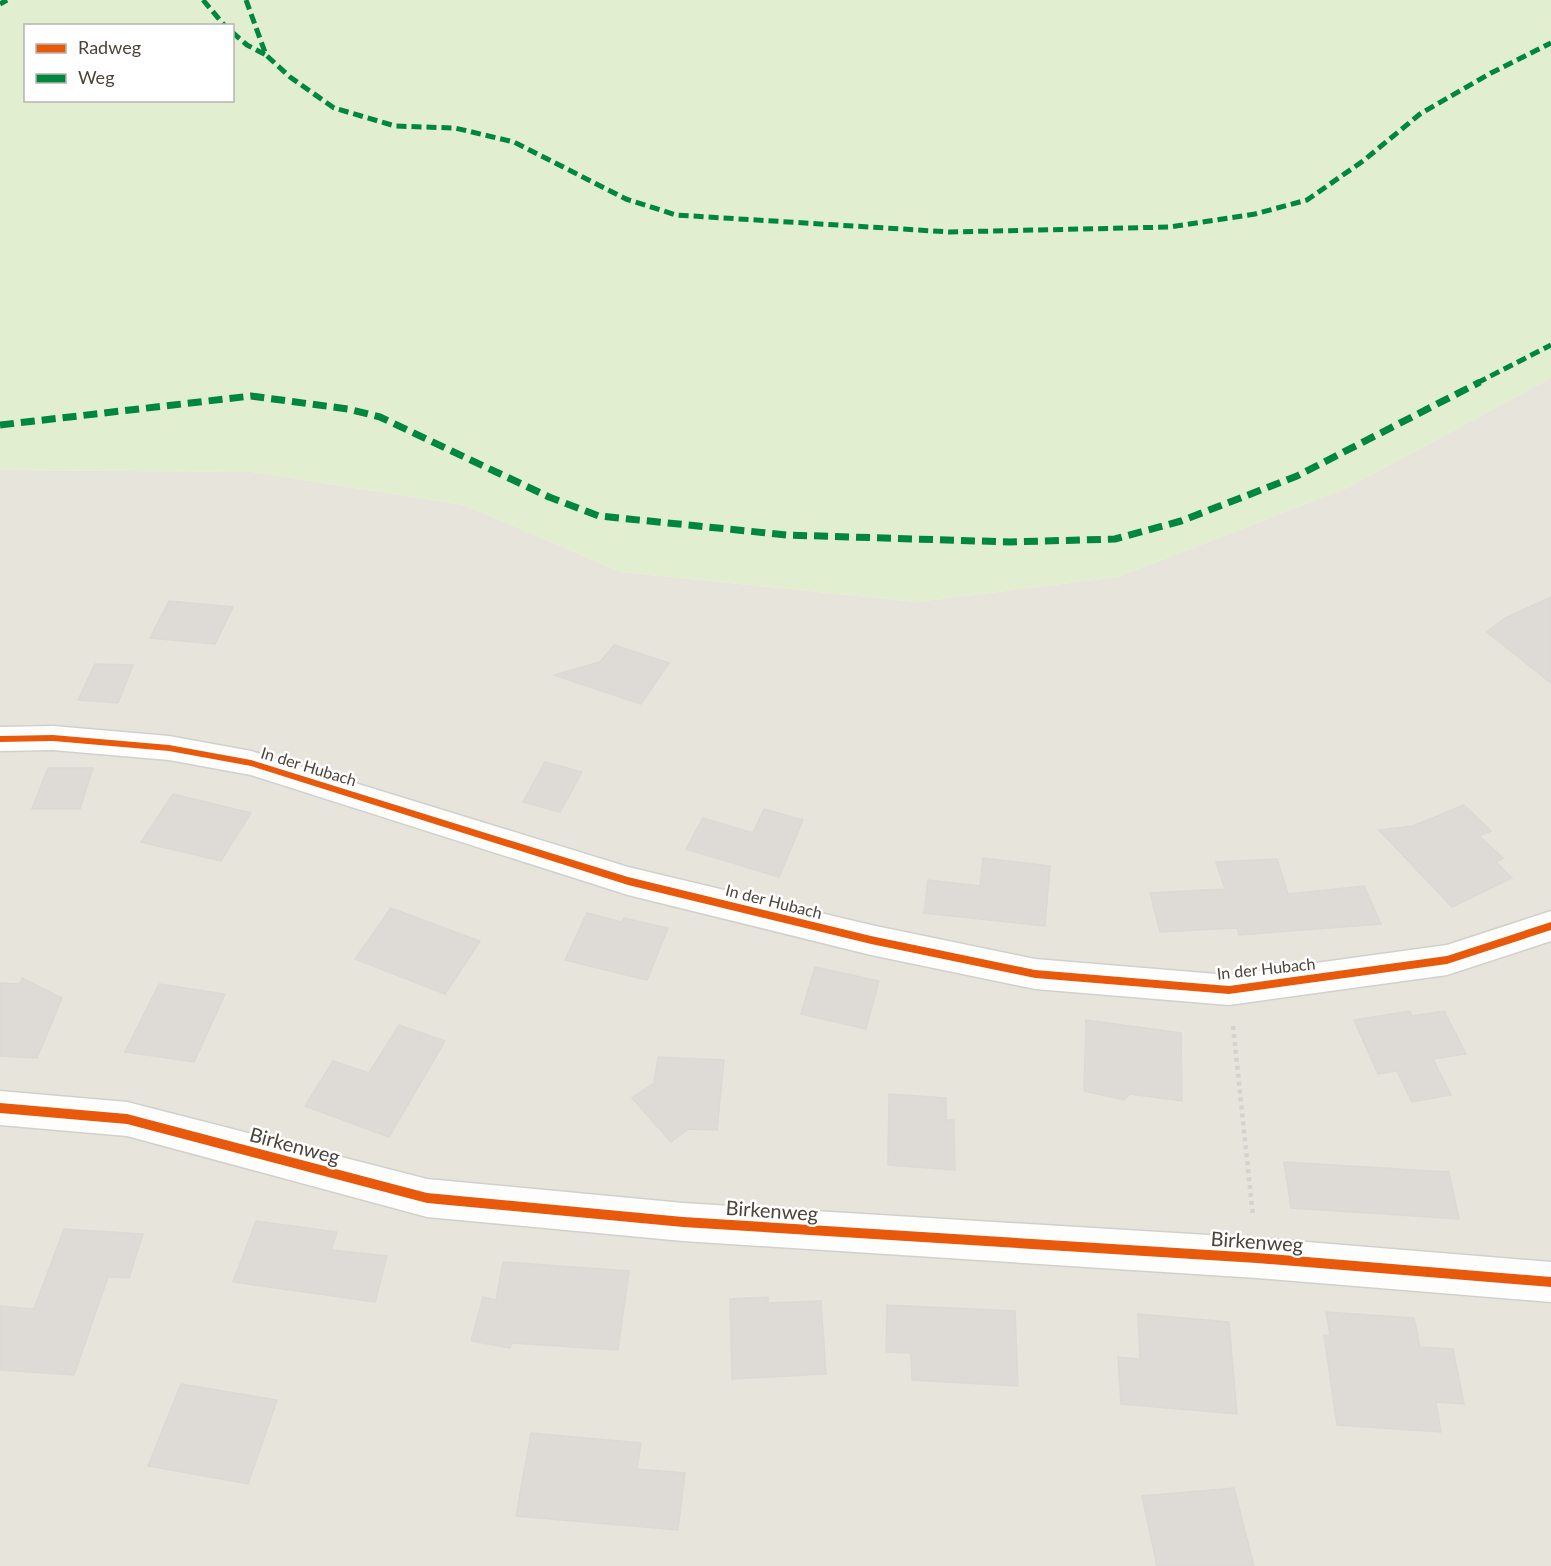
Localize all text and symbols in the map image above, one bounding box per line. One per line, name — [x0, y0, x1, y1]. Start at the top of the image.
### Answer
legend — [24, 24, 234, 102]
text: Radweg — [78, 36, 141, 58]
text: Weg — [78, 66, 115, 88]
street label: In der Hubach — [259, 742, 359, 790]
street label: In der Hubach — [724, 880, 824, 922]
street label: In der Hubach — [1216, 953, 1316, 983]
street label: Birkenweg — [247, 1121, 343, 1169]
street label: Birkenweg — [725, 1195, 819, 1225]
street label: Birkenweg — [1210, 1226, 1304, 1256]

